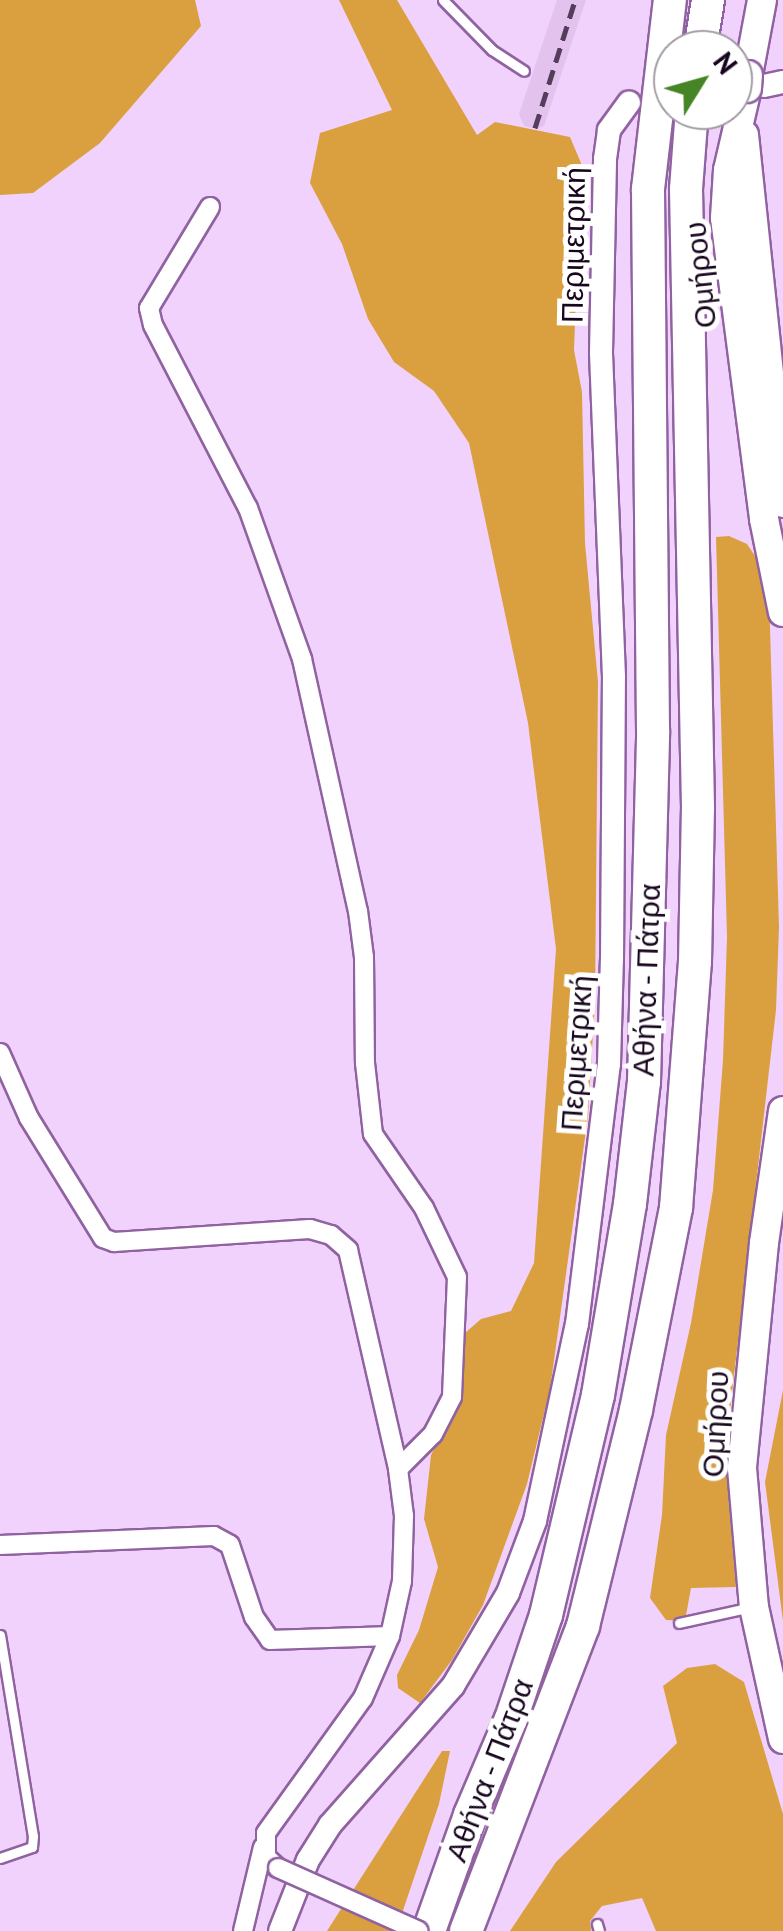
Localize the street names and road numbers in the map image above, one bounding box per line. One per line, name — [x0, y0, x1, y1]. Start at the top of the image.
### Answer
street label: Περιμετρική — [554, 167, 592, 323]
street label: Ομήρου — [677, 220, 723, 330]
street label: Αθήνα - Πάτρα — [625, 881, 667, 1079]
street label: Περιμετρική — [553, 974, 599, 1132]
street label: Ομήρου — [694, 1370, 736, 1478]
street label: Αθήνα - Πάτρα — [437, 1671, 541, 1869]

